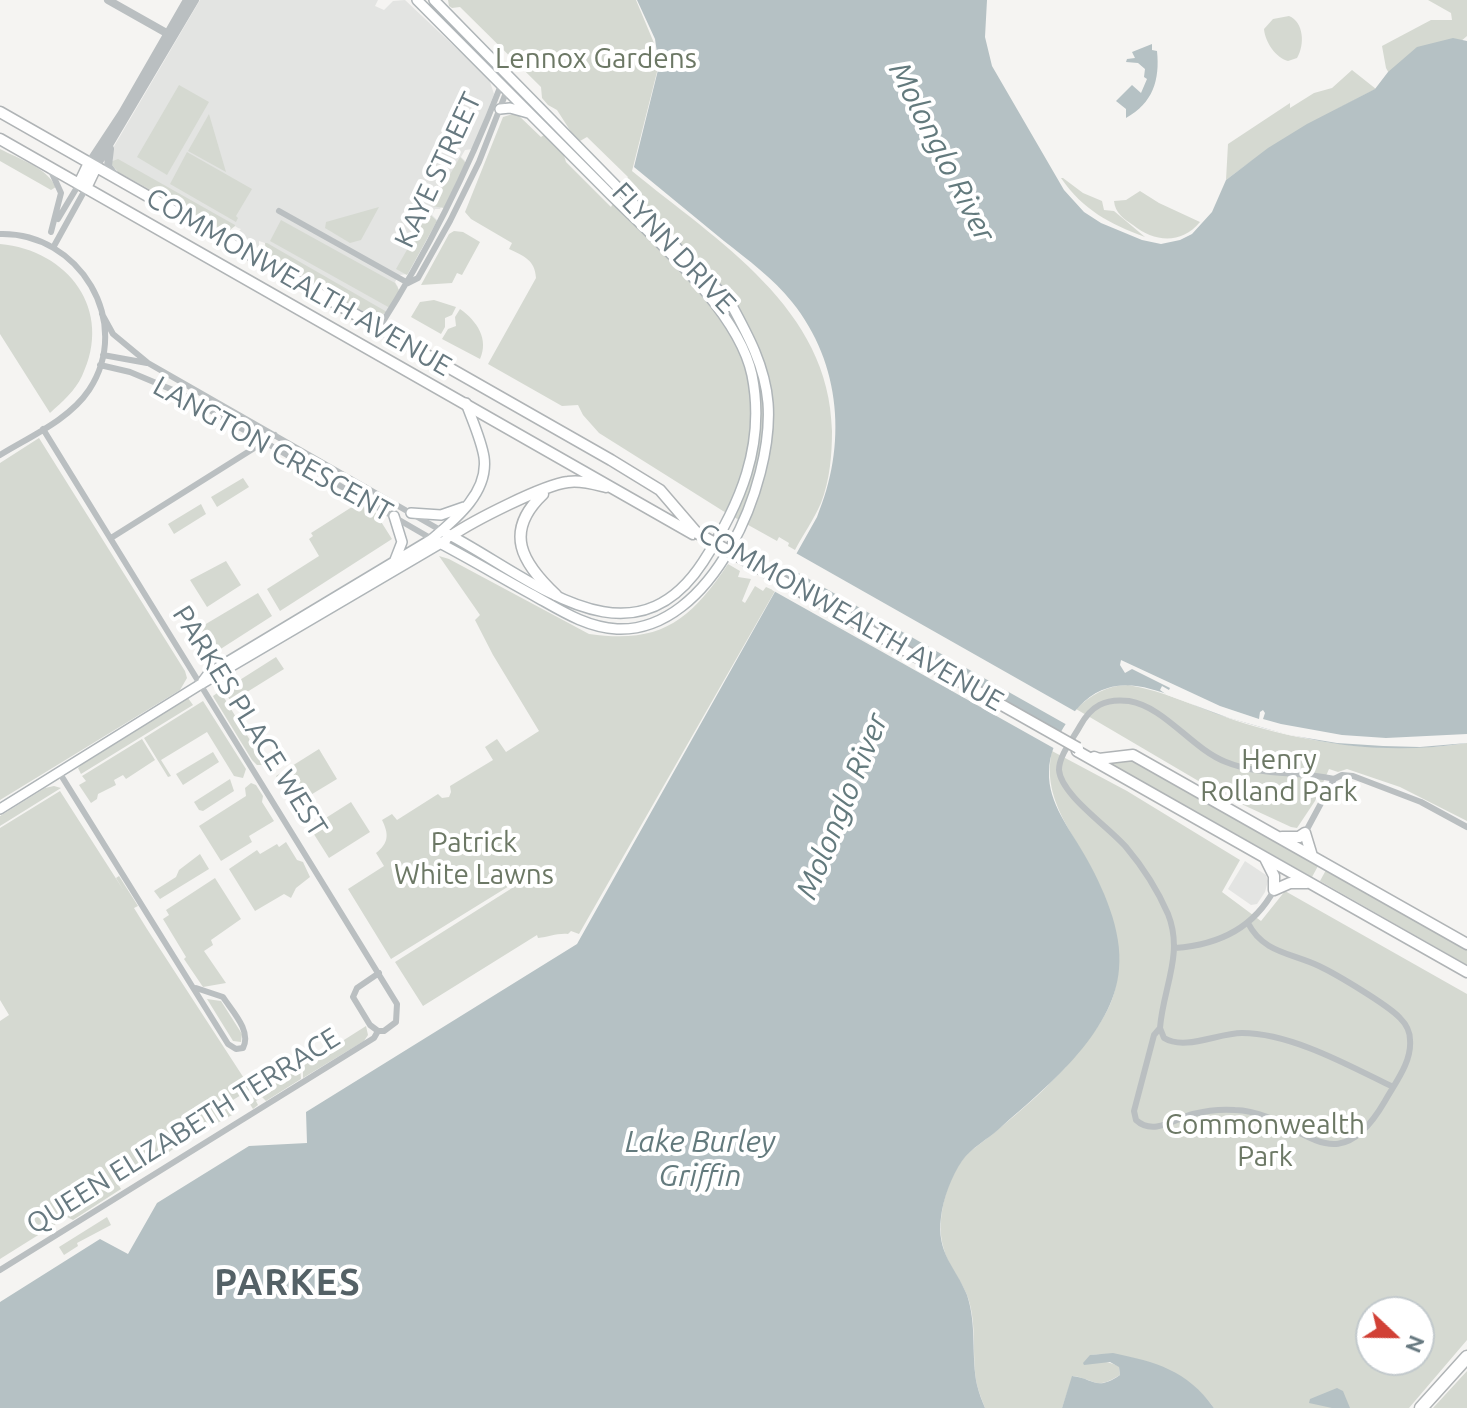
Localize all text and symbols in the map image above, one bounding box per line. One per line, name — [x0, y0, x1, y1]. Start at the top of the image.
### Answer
park label: Lennox Gardens — [495, 42, 697, 76]
water label: Molonglo River — [881, 56, 1003, 248]
street label: KAYE STREET — [387, 87, 489, 253]
street label: FLYNN DRIVE — [605, 176, 743, 320]
street label: COMMONWEALTH AVENUE — [140, 181, 458, 383]
street label: LANGTON CRESCENT — [147, 369, 399, 529]
street label: COMMONWEALTH AVENUE — [692, 516, 1010, 718]
street label: PARKES PLACE WEST — [165, 599, 335, 843]
water label: Molonglo River — [788, 708, 896, 904]
park label: Henry Rolland Park — [1200, 743, 1358, 809]
park label: Patrick White Lawns — [394, 826, 554, 892]
street label: QUEEN ELIZABETH TERRACE — [20, 1021, 346, 1241]
park label: Commonwealth Park — [1165, 1108, 1365, 1174]
water label: Lake Burley Griffin — [625, 1124, 775, 1194]
district label: PARKES — [214, 1261, 362, 1305]
north arrow — [1355, 1296, 1435, 1376]
text: N — [1401, 1332, 1431, 1357]

